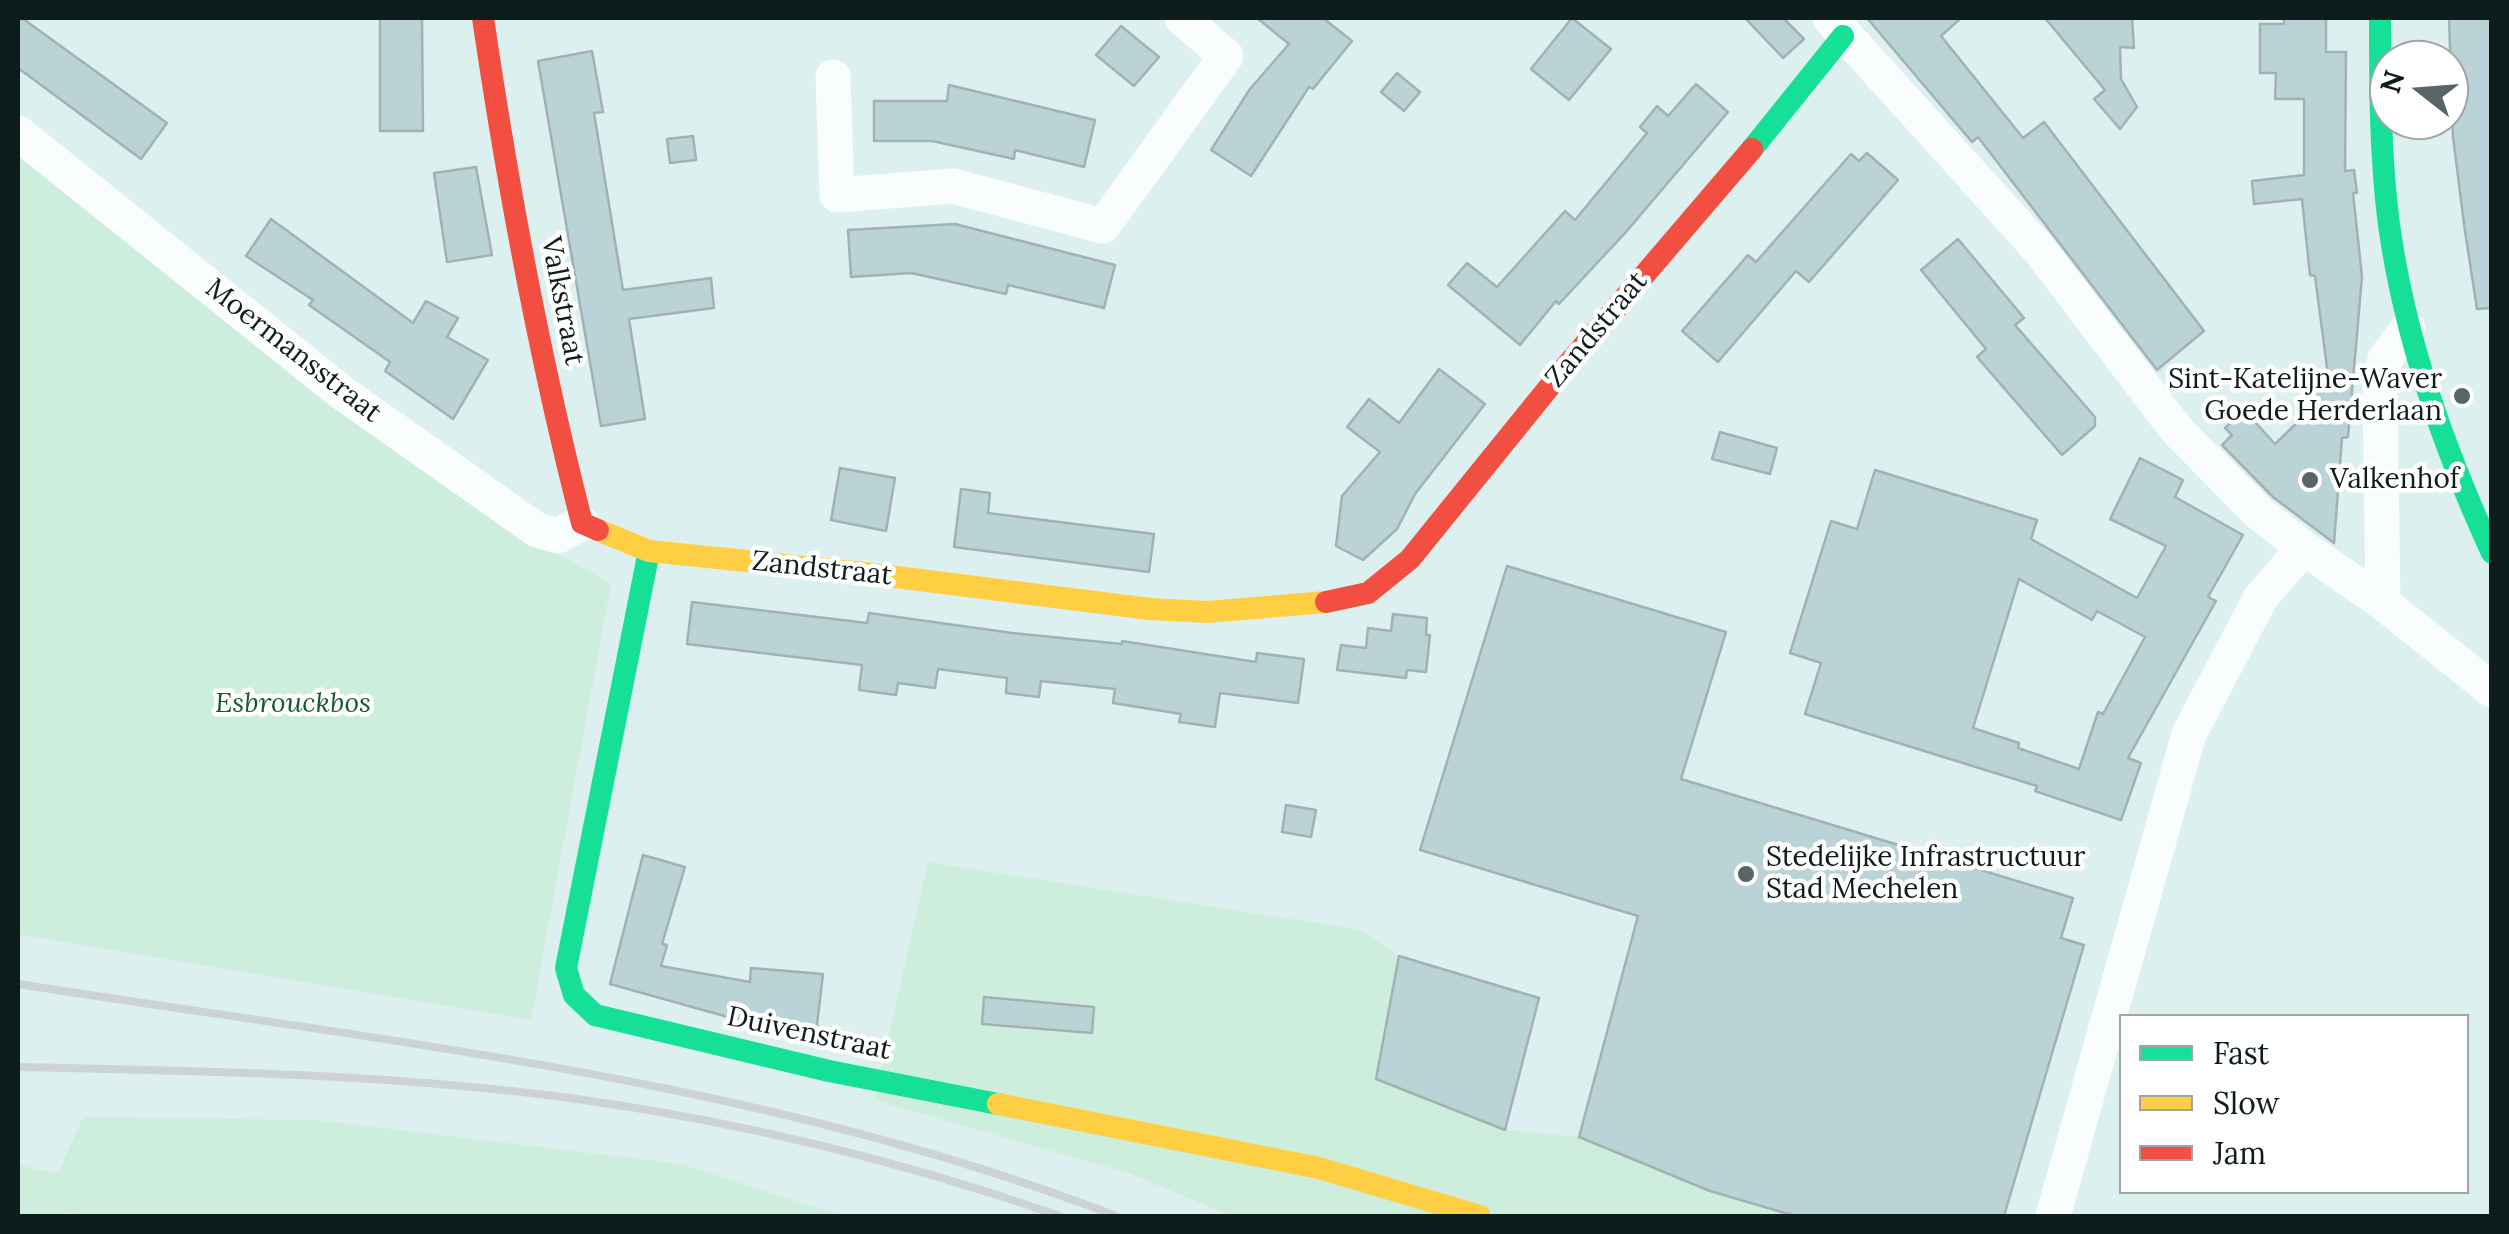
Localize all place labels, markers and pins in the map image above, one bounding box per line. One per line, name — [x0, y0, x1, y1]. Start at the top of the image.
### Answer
place label: Sint-Katelijne-Waver Goede Herderlaan — [2168, 363, 2442, 429]
marker: Sint-Katelijne-Waver Goede Herderlaan — [2451, 385, 2473, 407]
place label: Valkenhof — [2330, 463, 2459, 497]
marker: Valkenhof — [2299, 469, 2321, 491]
place label: Stedelijke Infrastructuur Stad Mechelen — [1766, 841, 2085, 907]
marker: Stedelijke Infrastructuur Stad Mechelen — [1735, 863, 1757, 885]

